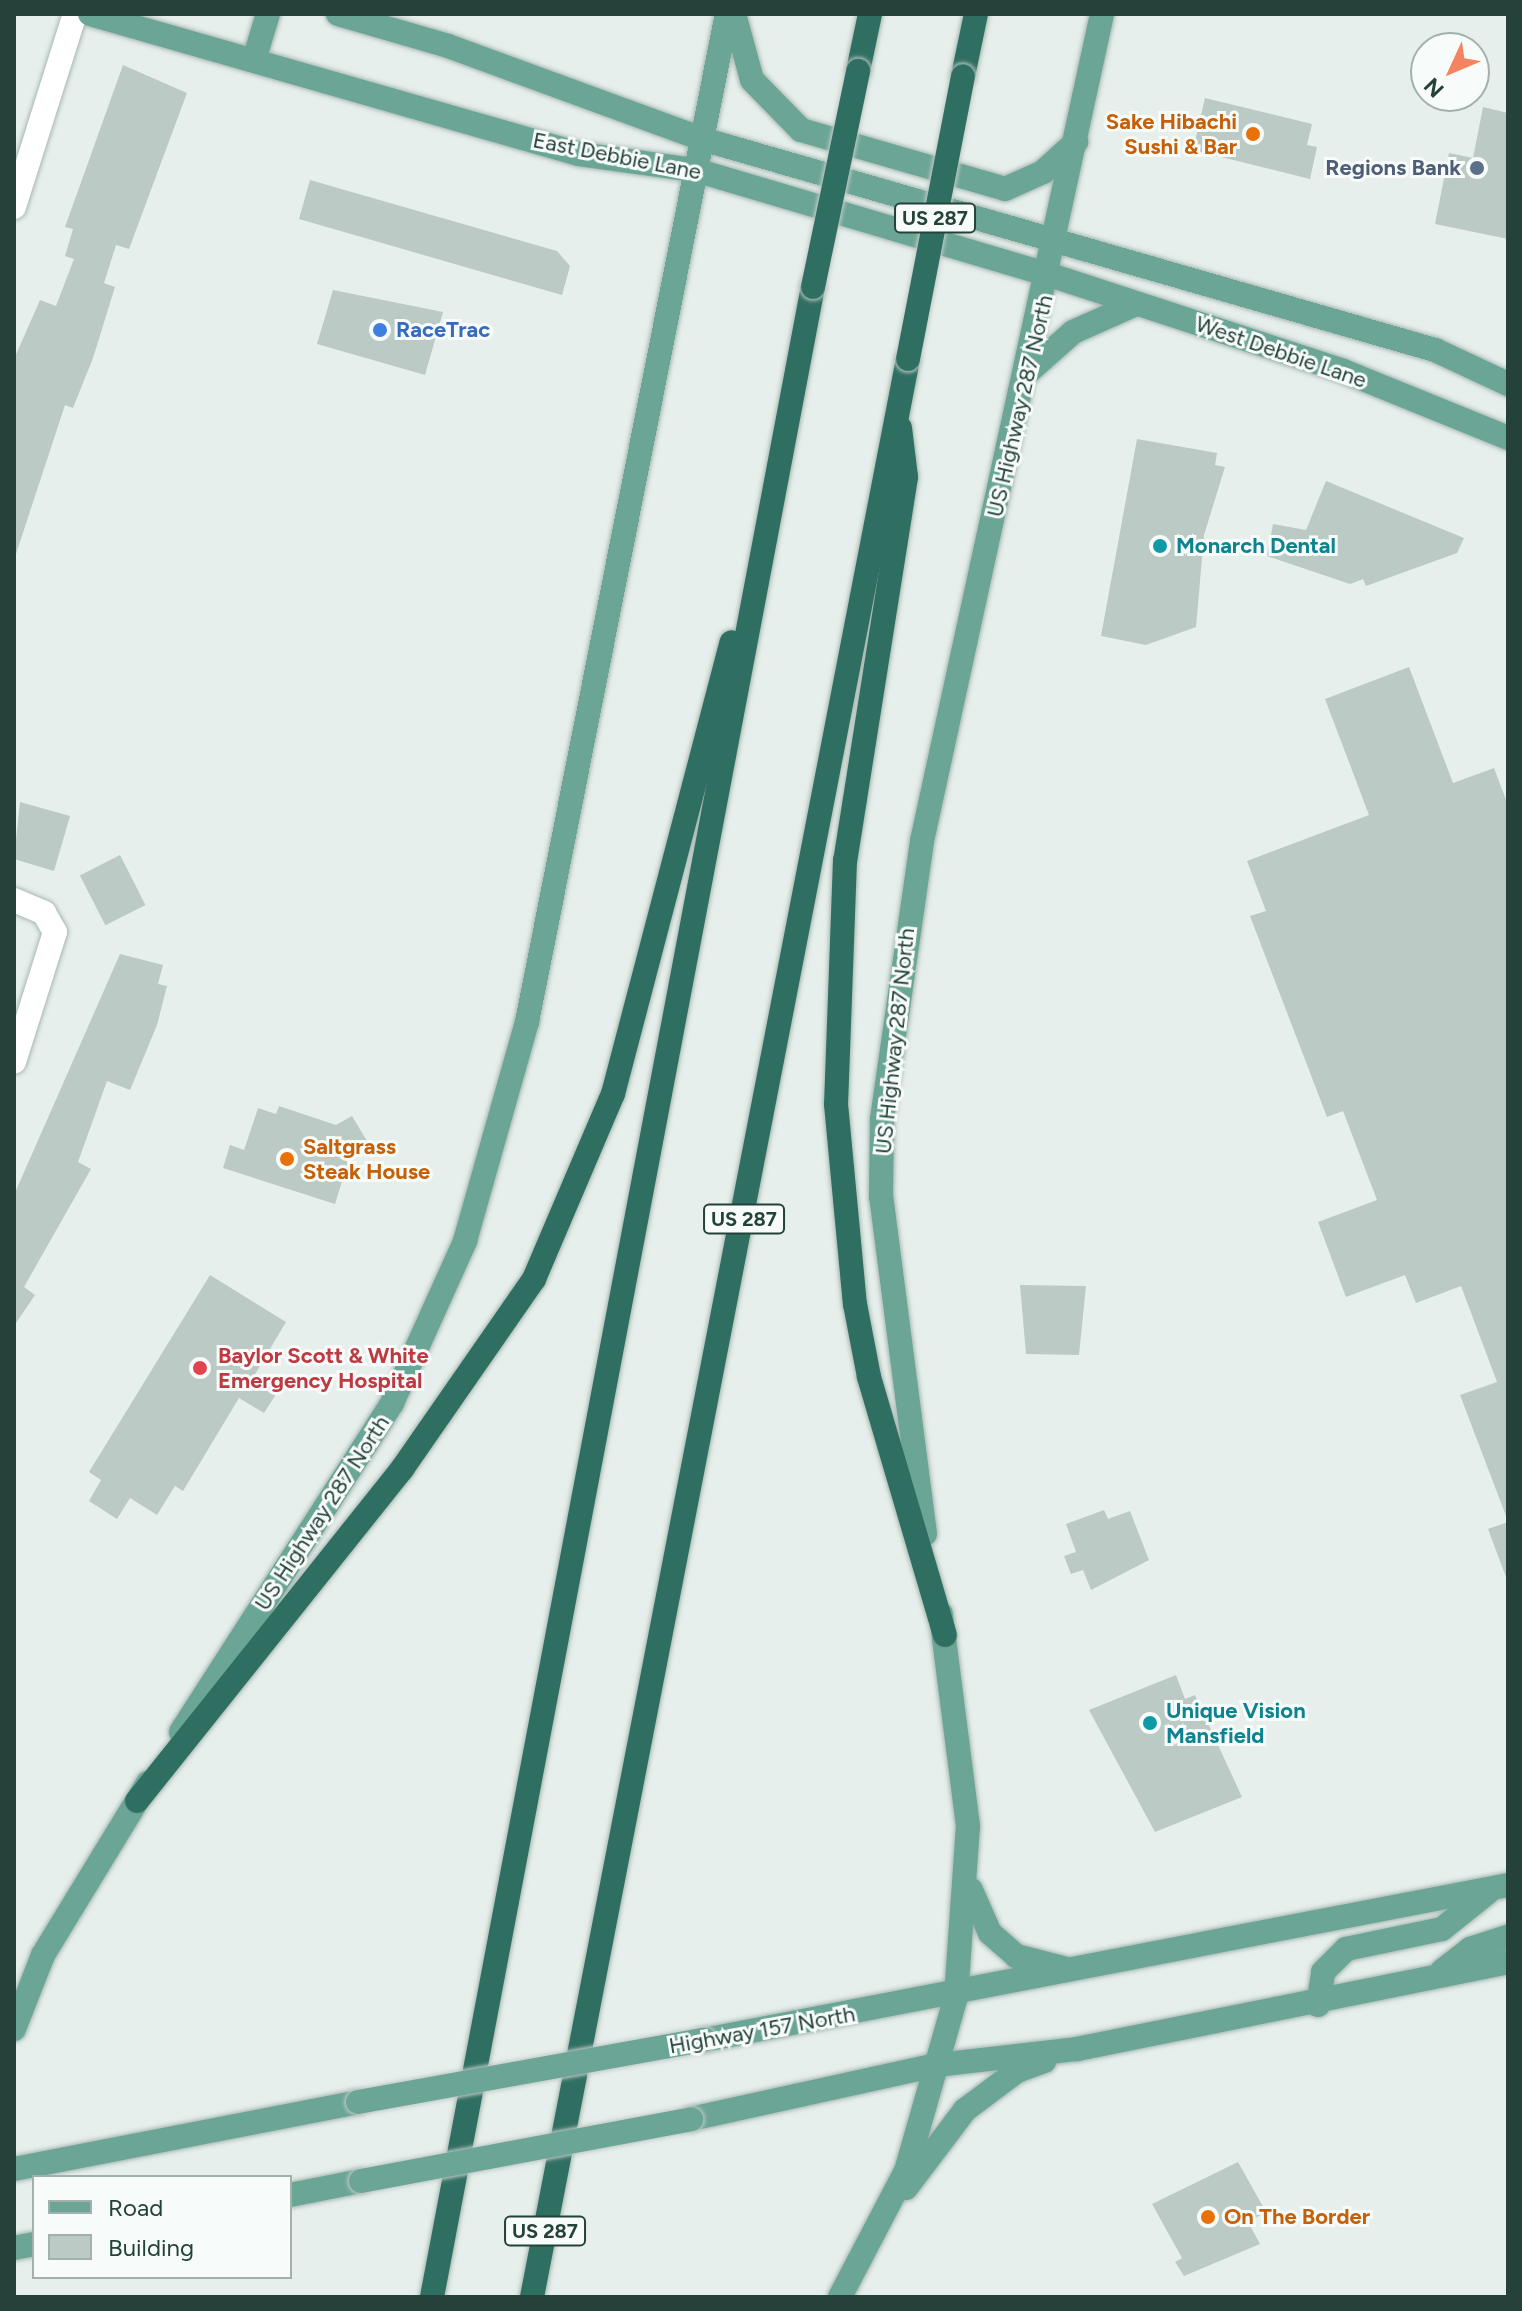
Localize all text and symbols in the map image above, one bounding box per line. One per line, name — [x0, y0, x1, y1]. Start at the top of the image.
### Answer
north arrow — [1410, 32, 1490, 112]
text: N — [1418, 72, 1449, 103]
place label: Sake Hibachi Sushi & Bar — [1106, 108, 1237, 160]
marker: Sake Hibachi Sushi & Bar — [1244, 125, 1262, 143]
street label: East Debbie Lane — [531, 127, 703, 185]
place label: Regions Bank — [1325, 155, 1461, 181]
marker: Regions Bank — [1468, 159, 1486, 177]
road number: US 287 — [893, 202, 977, 234]
street label: US Highway 287 North — [982, 292, 1058, 520]
street label: West Debbie Lane — [1192, 310, 1370, 394]
place label: RaceTrac — [396, 317, 490, 343]
marker: RaceTrac — [371, 321, 389, 339]
place label: Monarch Dental — [1176, 533, 1336, 559]
marker: Monarch Dental — [1151, 537, 1169, 555]
street label: US Highway 287 North — [870, 927, 920, 1155]
place label: Saltgrass Steak House — [303, 1133, 430, 1184]
marker: Saltgrass Steak House — [278, 1150, 296, 1168]
road number: US 287 — [702, 1203, 786, 1235]
place label: Baylor Scott & White Emergency Hospital — [218, 1342, 429, 1394]
marker: Baylor Scott & White Emergency Hospital — [189, 1357, 211, 1379]
street label: US Highway 287 North — [249, 1411, 395, 1615]
place label: Unique Vision Mansfield — [1166, 1697, 1306, 1748]
marker: Unique Vision Mansfield — [1141, 1714, 1159, 1732]
street label: Highway 157 North — [667, 2001, 857, 2059]
legend — [32, 2175, 292, 2279]
text: Road — [108, 2193, 163, 2222]
place label: On The Border — [1224, 2204, 1370, 2230]
marker: On The Border — [1199, 2208, 1217, 2226]
road number: US 287 — [503, 2215, 587, 2247]
text: Building — [108, 2233, 194, 2262]

